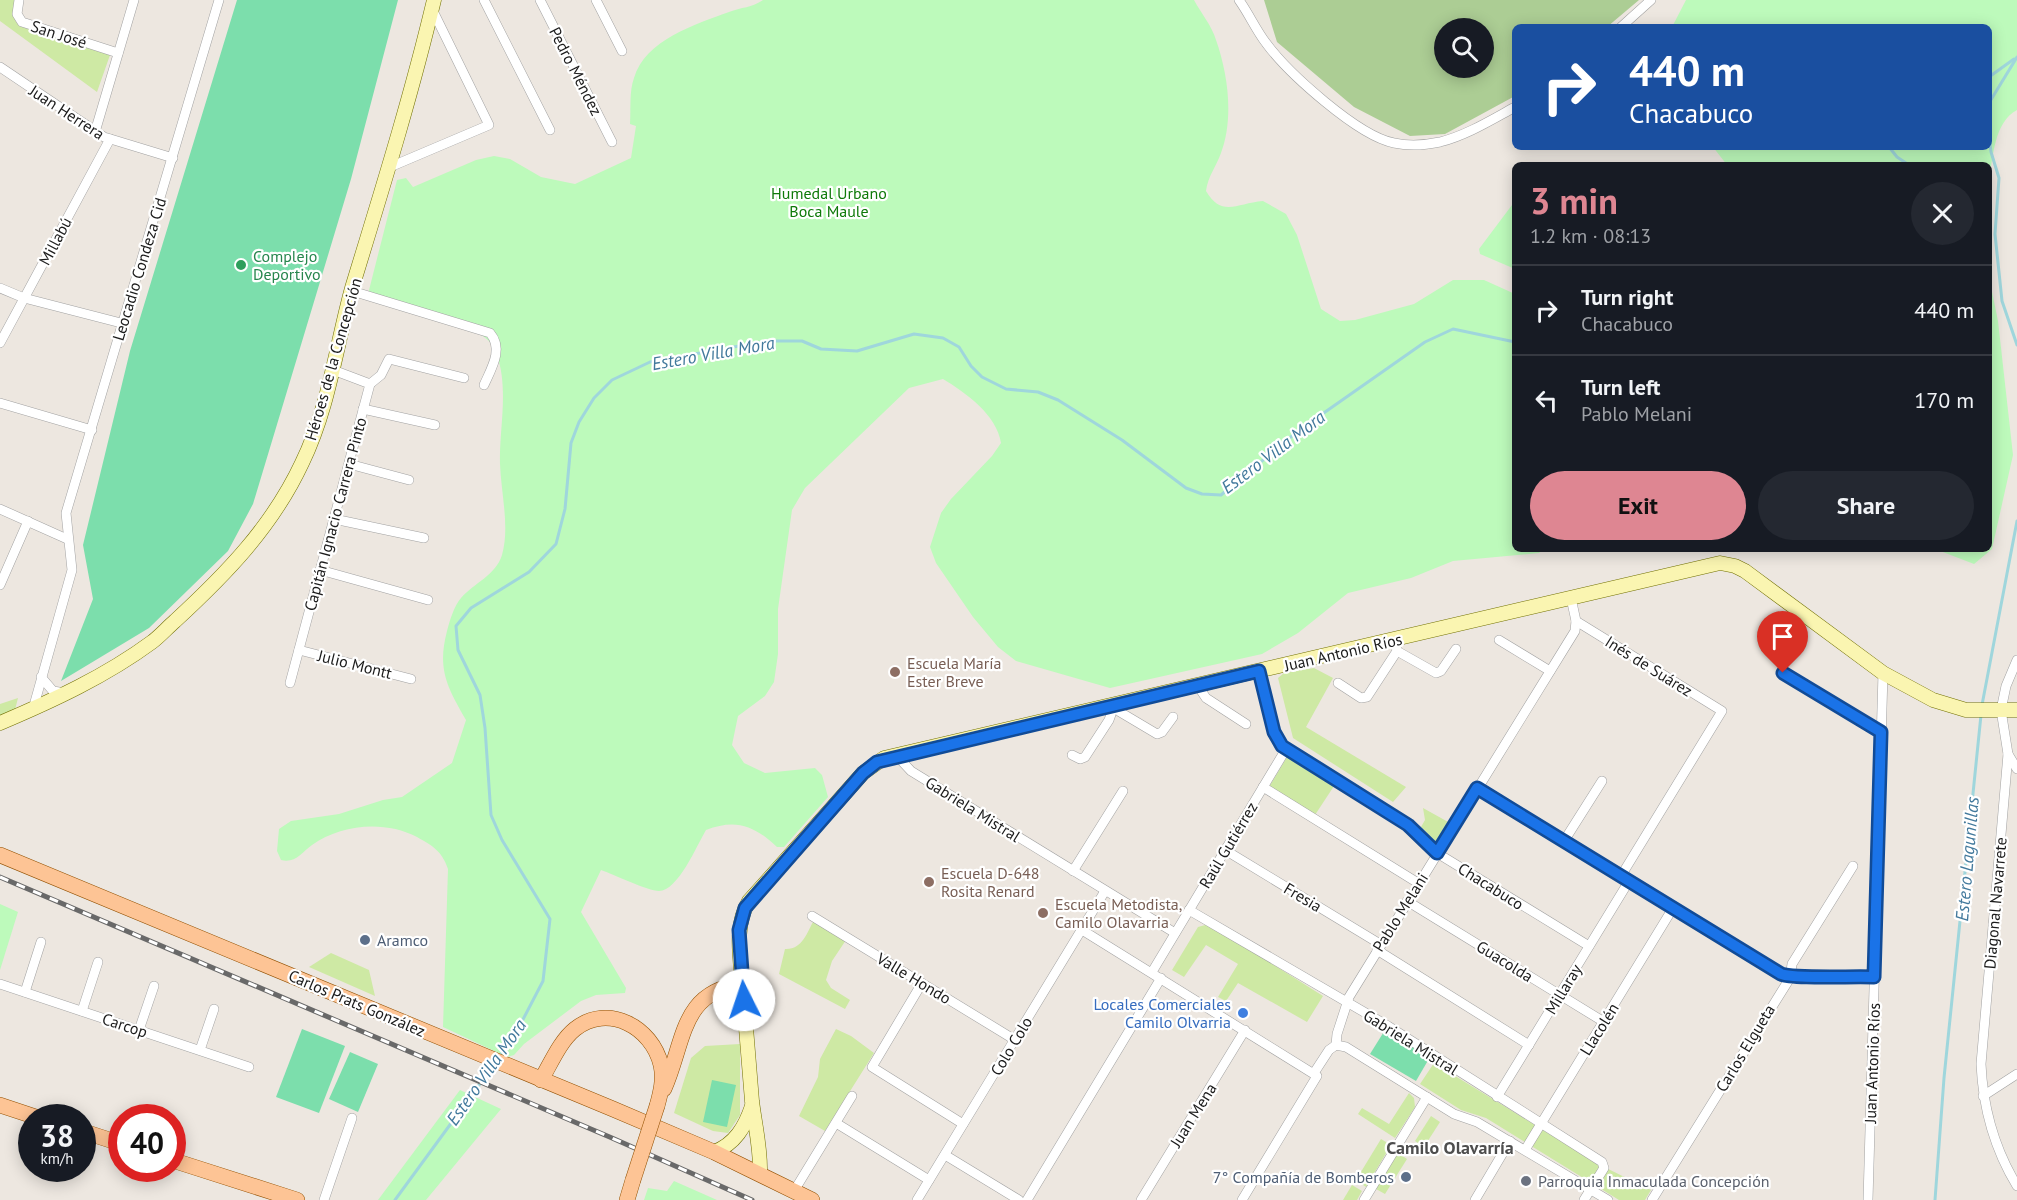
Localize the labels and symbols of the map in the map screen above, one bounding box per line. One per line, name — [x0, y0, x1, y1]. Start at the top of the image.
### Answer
street label: San José — [29, 16, 89, 52]
street label: Pedro Méndez — [545, 23, 607, 119]
street label: Juan Herrera — [25, 80, 108, 144]
park label: Humedal Urbano Boca Maule — [771, 183, 887, 221]
street label: Leocadio Condeza Cid — [108, 195, 170, 343]
street label: Millabú — [34, 214, 76, 268]
place label: Complejo Deportivo — [253, 246, 321, 284]
marker: Complejo Deportivo — [234, 258, 248, 272]
street label: Héroes de la Concepción — [300, 275, 366, 443]
water label: Estero Villa Mora — [650, 331, 776, 375]
water label: Estero Villa Mora — [1216, 405, 1330, 499]
street label: Capitán Ignacio Carrera Pinto — [299, 415, 371, 613]
pin — [1757, 611, 1808, 673]
street label: Juan Antonio Ríos — [1281, 629, 1404, 676]
street label: Inés de Suárez — [1602, 631, 1696, 701]
street label: Julio Montt — [315, 645, 395, 683]
place label: Escuela María Ester Breve — [907, 653, 1001, 691]
marker: Escuela María Ester Breve — [888, 665, 902, 679]
street label: Gabriela Mistral — [922, 772, 1024, 846]
water label: Estero Lagunillas — [1950, 795, 1984, 922]
street label: Raúl Gutiérrez — [1194, 798, 1262, 892]
street label: Diagonal Navarrete — [1979, 836, 2011, 970]
street label: Chacabuco — [1454, 858, 1528, 914]
place label: Escuela D-648 Rosita Renard — [941, 863, 1040, 901]
street label: Pablo Melani — [1368, 869, 1432, 955]
marker: Escuela D-648 Rosita Renard — [922, 875, 936, 889]
street label: Fresia — [1280, 878, 1326, 916]
place label: Escuela Metodista, Camilo Olavarria — [1055, 894, 1182, 932]
marker: Escuela Metodista, Camilo Olavarria — [1036, 906, 1050, 920]
place label: Aramco — [377, 930, 428, 950]
marker: Aramco — [358, 933, 372, 947]
street label: Guacolda — [1473, 936, 1537, 986]
street label: Valle Hondo — [872, 947, 955, 1008]
street label: Millaray — [1540, 960, 1586, 1018]
street label: Carlos Prats González — [286, 965, 428, 1041]
position arrow — [712, 968, 776, 1032]
place label: Locales Comerciales Camilo Olvarria — [1093, 994, 1231, 1032]
street label: Llacolén — [1575, 999, 1623, 1059]
street label: Carlos Elgueta — [1711, 1001, 1779, 1095]
street label: Juan Antonio Ríos — [1860, 1002, 1884, 1125]
street label: Gabriela Mistral — [1360, 1005, 1462, 1079]
marker: Locales Comerciales Camilo Olvarria — [1236, 1006, 1250, 1020]
street label: Carcop — [100, 1008, 150, 1042]
street label: Colo Colo — [986, 1013, 1036, 1079]
water label: Estero Villa Mora — [441, 1014, 531, 1130]
street label: Juan Mena — [1165, 1079, 1220, 1152]
speed limit sign: 40 — [108, 1104, 186, 1182]
district label: Camilo Olavarría — [1386, 1136, 1514, 1159]
place label: 7° Compañía de Bomberos — [1213, 1167, 1394, 1187]
marker: 7° Compañía de Bomberos — [1399, 1170, 1413, 1184]
place label: Parroquia Inmaculada Concepción — [1538, 1171, 1769, 1191]
marker: Parroquia Inmaculada Concepción — [1519, 1174, 1533, 1188]

